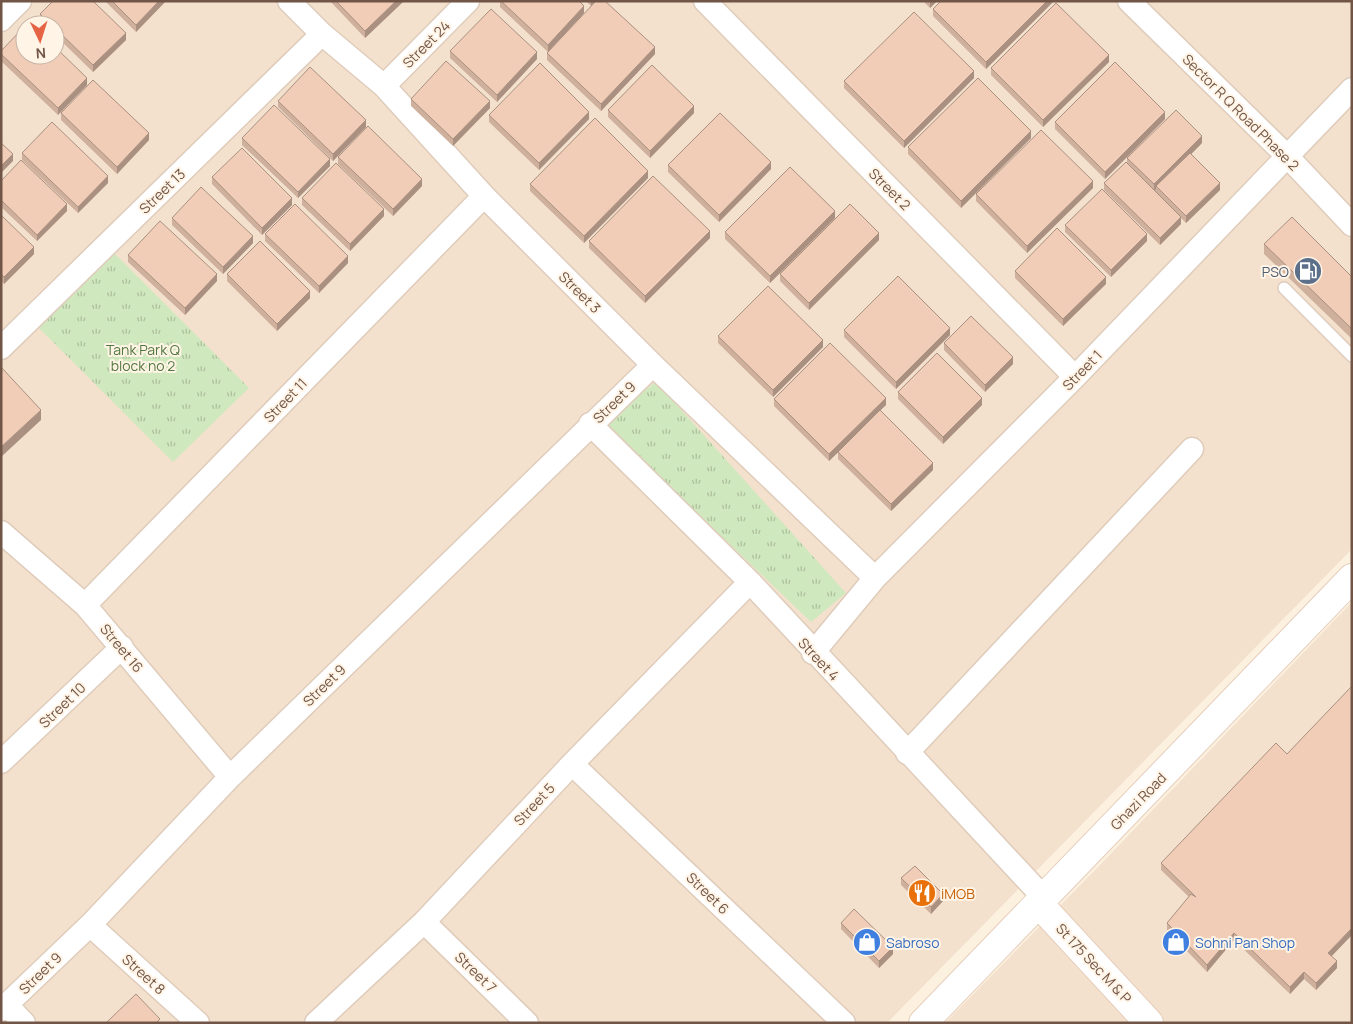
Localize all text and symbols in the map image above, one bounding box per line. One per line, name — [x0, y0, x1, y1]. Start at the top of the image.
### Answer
north arrow — [15, 15, 65, 65]
street label: Street 24 — [398, 16, 454, 72]
text: N — [35, 44, 47, 63]
street label: Sector R Q Road Phase 2 — [1179, 50, 1303, 174]
street label: Street 13 — [135, 164, 189, 218]
street label: Street 2 — [865, 164, 915, 214]
fuel station icon: PSO — [1293, 256, 1323, 286]
place label: PSO — [1262, 262, 1289, 281]
street label: Street 3 — [555, 267, 605, 317]
park label: Tank Park Q block no 2 — [106, 340, 180, 375]
street label: Street 1 — [1058, 346, 1106, 394]
street label: Street 11 — [259, 374, 311, 426]
street label: Street 9 — [588, 377, 640, 427]
street label: Street 16 — [96, 620, 148, 676]
street label: Street 4 — [794, 633, 844, 685]
street label: Street 9 — [298, 660, 350, 710]
street label: Street 10 — [35, 678, 89, 732]
street label: Ghazi Road — [1106, 768, 1170, 834]
street label: Street 5 — [509, 779, 559, 829]
street label: Street 6 — [682, 868, 734, 918]
restaurant icon: iMOB — [907, 878, 937, 908]
place label: iMOB — [941, 884, 975, 903]
street label: St 175 Sec M & P — [1052, 919, 1136, 1007]
shop icon: Sabroso — [852, 927, 882, 957]
shop icon: Sohni Pan Shop — [1161, 927, 1191, 957]
place label: Sabroso — [886, 933, 939, 952]
place label: Sohni Pan Shop — [1195, 933, 1295, 952]
street label: Street 7 — [451, 947, 501, 997]
street label: Street 9 — [14, 948, 66, 998]
street label: Street 8 — [118, 950, 170, 998]

